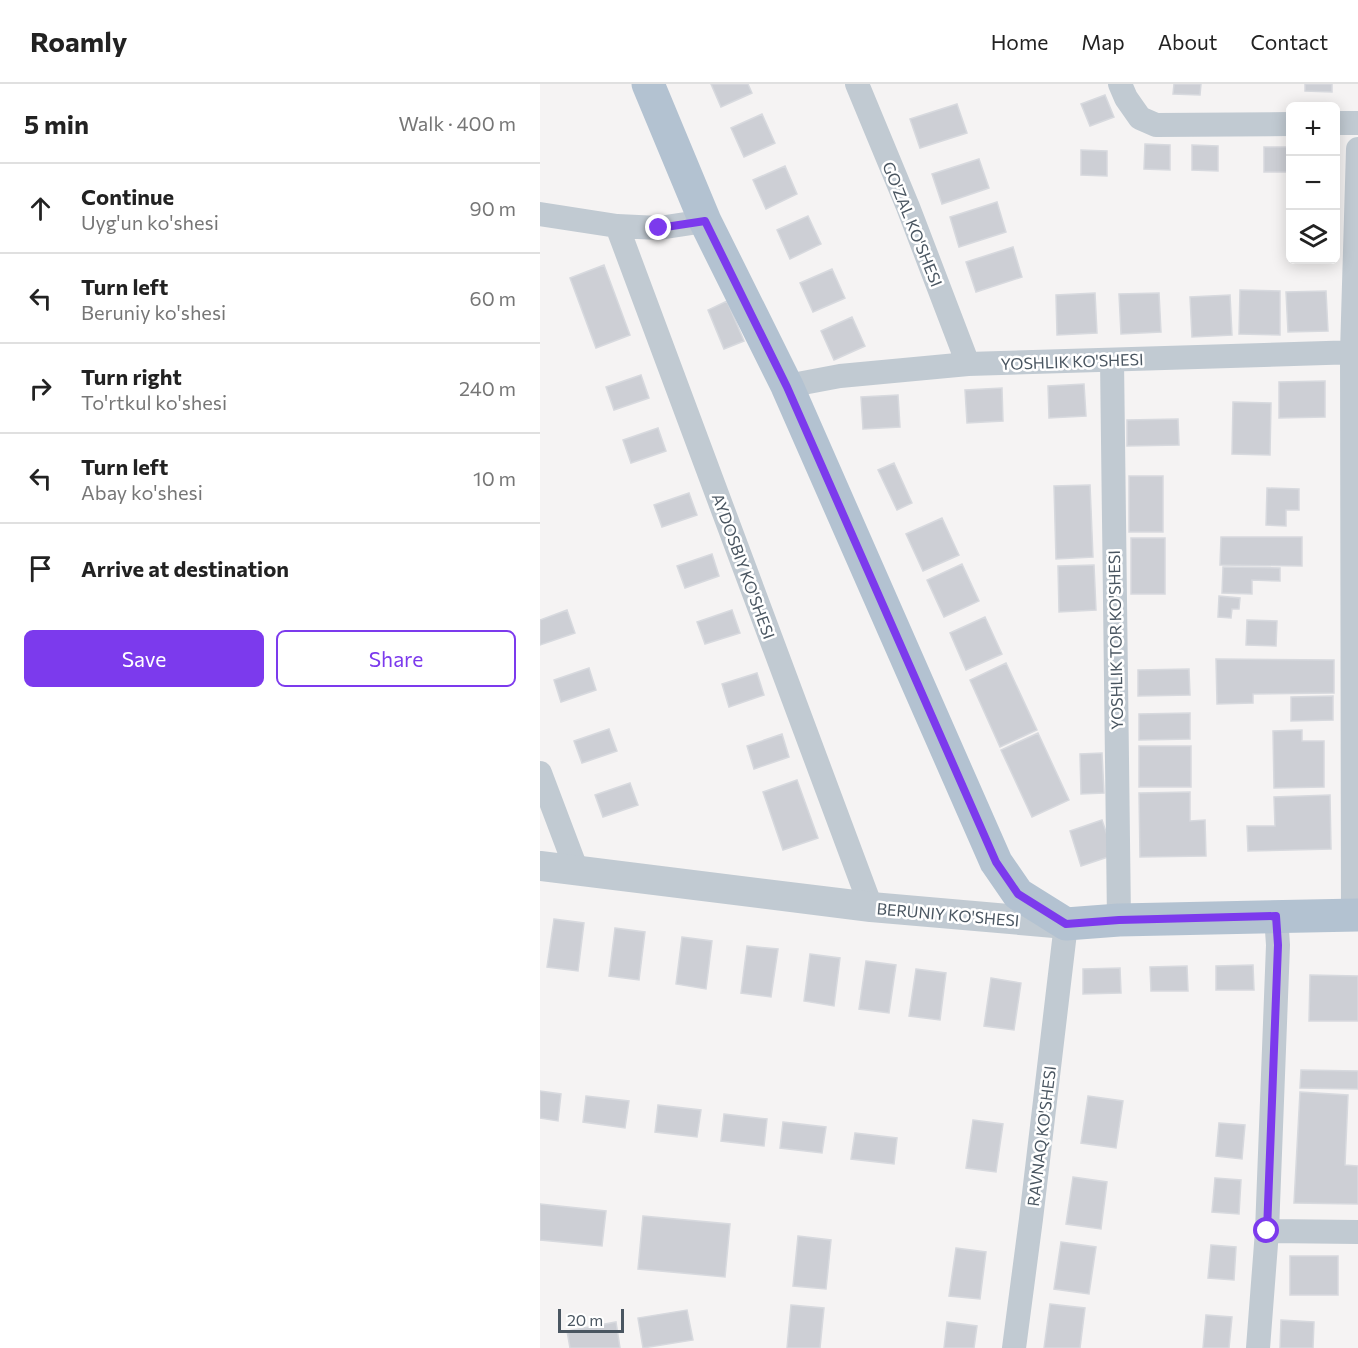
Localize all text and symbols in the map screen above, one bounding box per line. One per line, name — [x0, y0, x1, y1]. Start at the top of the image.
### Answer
text: Roamly — [30, 24, 127, 58]
text: Home — [991, 29, 1048, 54]
text: Map — [1081, 29, 1125, 54]
text: About — [1158, 29, 1217, 54]
text: Contact — [1250, 29, 1328, 54]
map controls — [1286, 102, 1340, 264]
button: + — [1286, 102, 1340, 156]
text: 5 min — [24, 108, 89, 139]
text: Walk · 400 m — [399, 111, 516, 135]
button: − — [1286, 156, 1340, 210]
street label: GO'ZAL KO'SHESI — [879, 159, 947, 289]
text: Continue — [81, 183, 174, 210]
icon: ahead — [24, 192, 57, 225]
text: 90 m — [470, 196, 516, 220]
text: Uyg'un ko'shesi — [81, 210, 219, 234]
button: layers — [1286, 210, 1340, 264]
route end — [645, 214, 671, 240]
text: Turn left — [81, 273, 168, 300]
icon: left — [24, 282, 57, 315]
text: 60 m — [470, 286, 516, 310]
text: Beruniy ko'shesi — [81, 300, 226, 324]
street label: YOSHLIK KO'SHESI — [1000, 349, 1144, 373]
text: Turn right — [81, 363, 182, 390]
icon: right — [24, 372, 57, 405]
text: 240 m — [459, 376, 516, 400]
text: To'rtkul ko'shesi — [81, 390, 227, 414]
text: Turn left — [81, 453, 168, 480]
icon: left — [24, 462, 57, 495]
text: 10 m — [473, 466, 516, 490]
text: Abay ko'shesi — [81, 480, 203, 504]
street label: AYDOSBIY KO'SHESI — [709, 490, 779, 642]
street label: YOSHLIK TOR KO'SHESI — [1104, 550, 1126, 730]
icon: arrive — [24, 552, 57, 585]
text: Arrive at destination — [81, 555, 289, 582]
button: Save — [24, 630, 264, 687]
button: Share — [276, 630, 516, 687]
street label: BERUNIY KO'SHESI — [876, 898, 1020, 930]
street label: RAVNAQ KO'SHESI — [1023, 1065, 1059, 1207]
route start — [1253, 1217, 1279, 1243]
scale bar — [558, 1306, 624, 1334]
text: 20 m — [567, 1310, 603, 1329]

